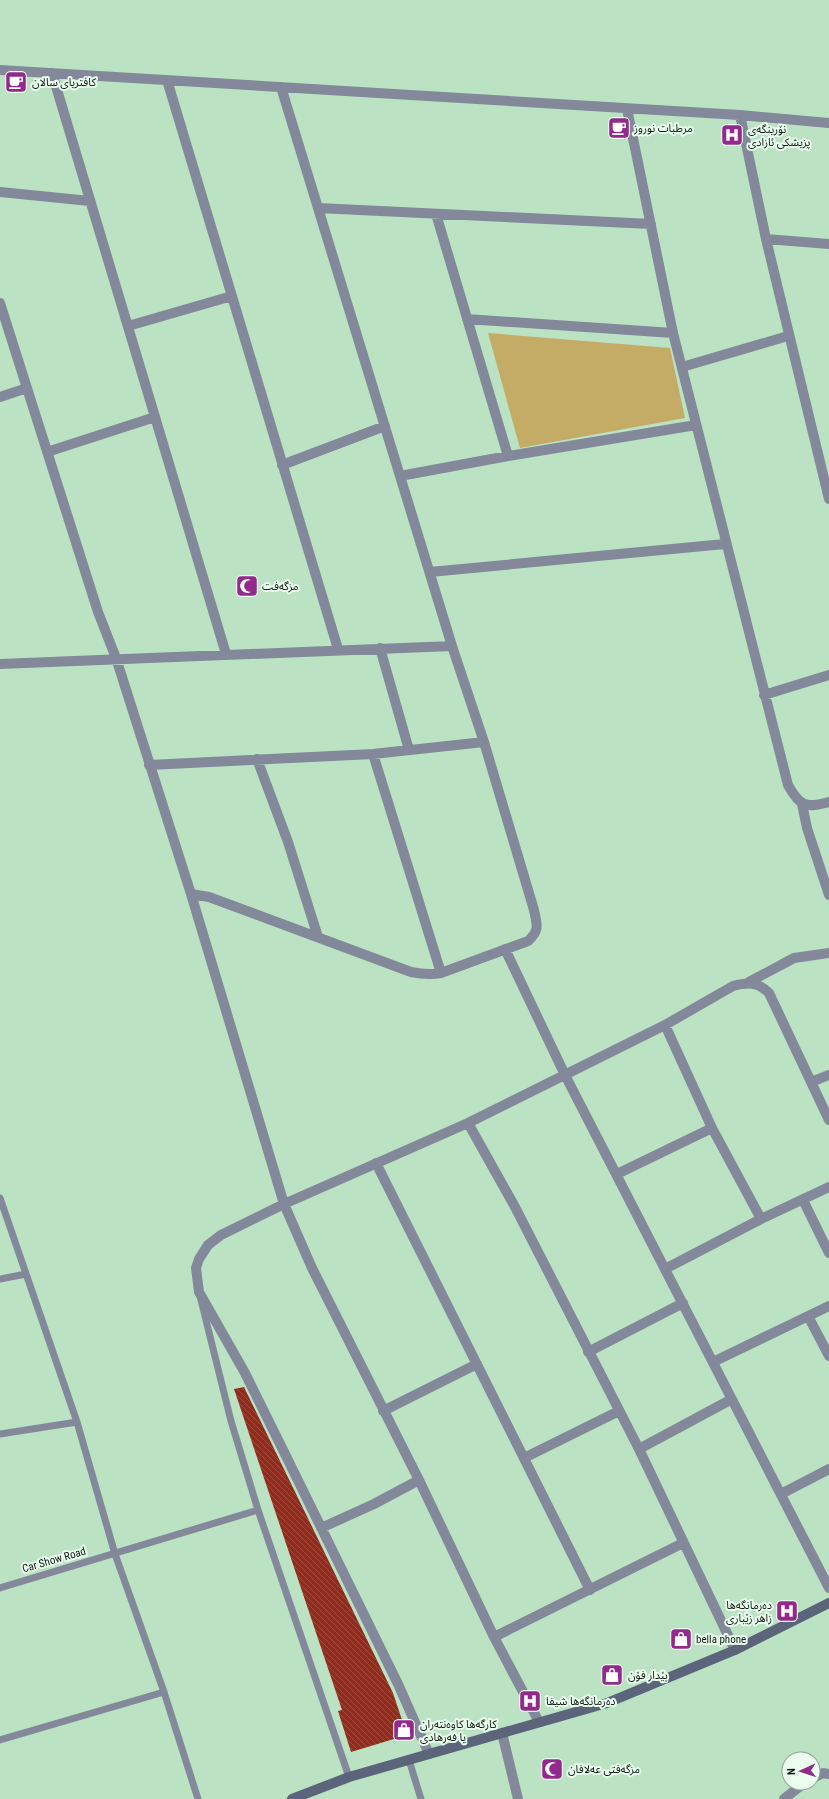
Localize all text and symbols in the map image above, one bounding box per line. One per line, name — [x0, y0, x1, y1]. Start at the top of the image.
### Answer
cafe icon: کافتریای سالان — [3, 69, 29, 95]
place label: کافتریای سالان — [32, 76, 96, 89]
cafe icon: مرطبات نوروز — [606, 115, 632, 141]
place label: مرطبات نوروز — [633, 122, 693, 135]
hospital icon: نۆرینگەی پزیشکی ئازادی — [719, 122, 745, 148]
place label: نۆرینگەی پزیشکی ئازادی — [748, 123, 810, 150]
mosque icon: مزگەفت — [234, 573, 260, 599]
place label: مزگەفت — [262, 580, 299, 593]
street label: Car Show Road — [21, 1545, 87, 1575]
hospital icon: دەرمانگەھا زاهر زێباری — [774, 1598, 800, 1624]
place label: دەرمانگەھا زاهر زێباری — [726, 1599, 772, 1625]
shop icon: bella phone — [668, 1626, 694, 1652]
place label: bella phone — [696, 1633, 746, 1646]
shop icon: بێدار فۆن — [599, 1662, 625, 1688]
place label: بێدار فۆن — [628, 1669, 668, 1682]
hospital icon: دەرمانگەھا شیفا — [517, 1688, 543, 1714]
place label: دەرمانگەھا شیفا — [546, 1695, 616, 1708]
shop icon: کارگەھا کاوەنتەران یا فەرهادی — [391, 1717, 417, 1743]
place label: کارگەھا کاوەنتەران یا فەرهادی — [420, 1718, 497, 1744]
north arrow — [781, 1751, 821, 1791]
mosque icon: مزگەفتی عەلافان — [539, 1756, 565, 1782]
place label: مزگەفتی عەلافان — [568, 1763, 640, 1776]
text: N — [785, 1768, 798, 1775]

